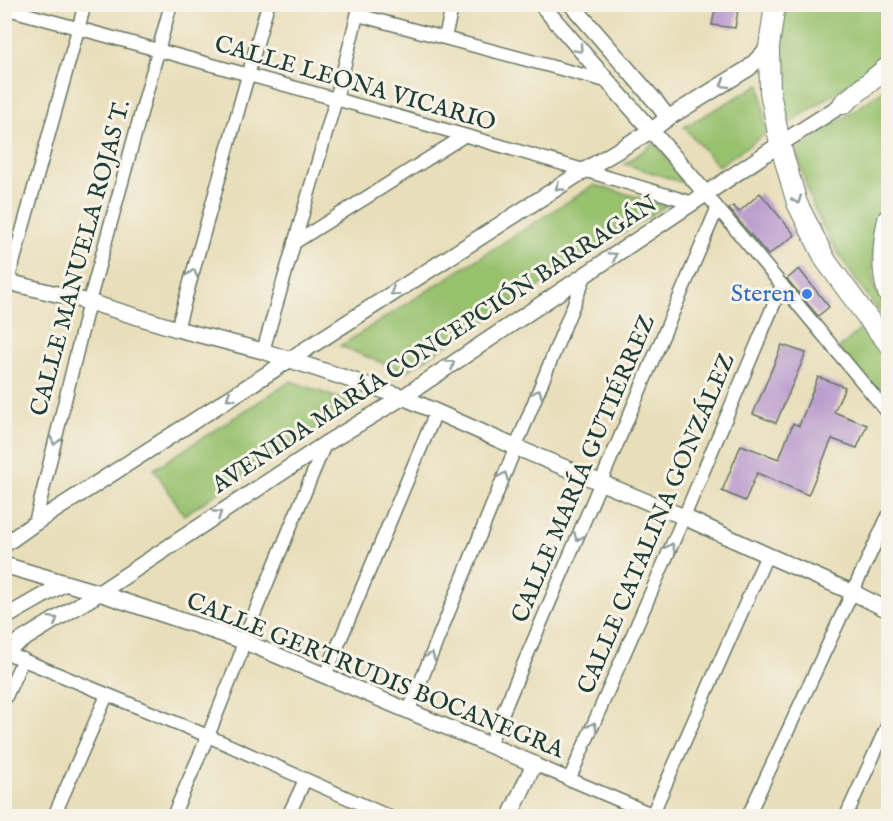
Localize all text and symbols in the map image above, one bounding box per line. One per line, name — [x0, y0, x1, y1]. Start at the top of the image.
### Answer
street label: CALLE LEONA VICARIO — [211, 29, 499, 139]
one-way arrow — [572, 42, 583, 53]
one-way arrow — [720, 76, 730, 88]
street label: CALLE MANUELA ROJAS T. — [24, 96, 138, 420]
one-way arrow — [554, 179, 565, 190]
street label: AVENIDA MARÍA CONCEPCIÓN BARRAGÁN — [205, 189, 664, 502]
one-way arrow — [790, 194, 802, 205]
one-way arrow — [607, 252, 618, 263]
one-way arrow — [186, 268, 198, 279]
place label: Steren — [731, 279, 795, 310]
one-way arrow — [390, 285, 401, 296]
marker: Steren — [800, 287, 814, 301]
street label: CALLE MARÍA GUTIÉRREZ — [505, 310, 663, 628]
street label: CALLE CATALINA GONZÁLEZ — [571, 349, 743, 699]
one-way arrow — [445, 360, 456, 371]
one-way arrow — [531, 388, 543, 399]
one-way arrow — [226, 390, 236, 402]
one-way arrow — [49, 435, 62, 445]
one-way arrow — [497, 471, 509, 482]
one-way arrow — [212, 510, 222, 522]
one-way arrow — [573, 531, 585, 542]
one-way arrow — [664, 543, 676, 554]
street label: CALLE GERTRUDIS BOCANEGRA — [182, 586, 569, 766]
one-way arrow — [48, 616, 58, 628]
one-way arrow — [423, 652, 436, 662]
one-way arrow — [585, 721, 597, 732]

